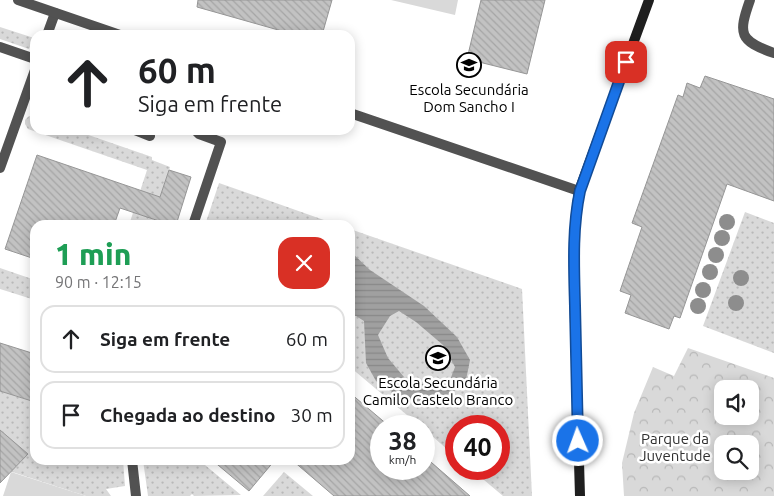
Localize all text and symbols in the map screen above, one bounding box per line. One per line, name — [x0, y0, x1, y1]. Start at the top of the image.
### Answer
pin — [605, 41, 647, 83]
icon: arrive — [612, 48, 640, 76]
icon: ahead — [55, 50, 120, 115]
text: 60 m — [138, 50, 216, 90]
school or university icon: Escola Secundária Dom Sancho I — [456, 52, 482, 78]
place label: Escola Secundária Dom Sancho I — [409, 81, 529, 115]
text: Siga em frente — [138, 91, 282, 116]
text: 1 min — [55, 237, 131, 271]
button: close — [278, 237, 330, 289]
text: 90 m · 12:15 — [55, 273, 142, 291]
icon: ahead — [57, 325, 85, 353]
text: Siga em frente — [100, 328, 230, 350]
text: 60 m — [286, 328, 328, 350]
school or university icon: Escola Secundária Camilo Castelo Branco — [425, 345, 451, 371]
place label: Escola Secundária Camilo Castelo Branco — [363, 374, 513, 408]
map controls — [714, 380, 759, 480]
button: sound — [714, 380, 759, 425]
icon: arrive — [57, 401, 85, 429]
text: Chegada ao destino — [100, 404, 276, 426]
text: 30 m — [291, 404, 333, 426]
position arrow — [551, 414, 603, 466]
speed limit sign: 40 — [445, 415, 510, 480]
text: 38 — [388, 427, 417, 455]
park label: Parque da Juventude — [639, 430, 711, 464]
button: search — [714, 435, 759, 480]
text: km/h — [389, 453, 416, 466]

